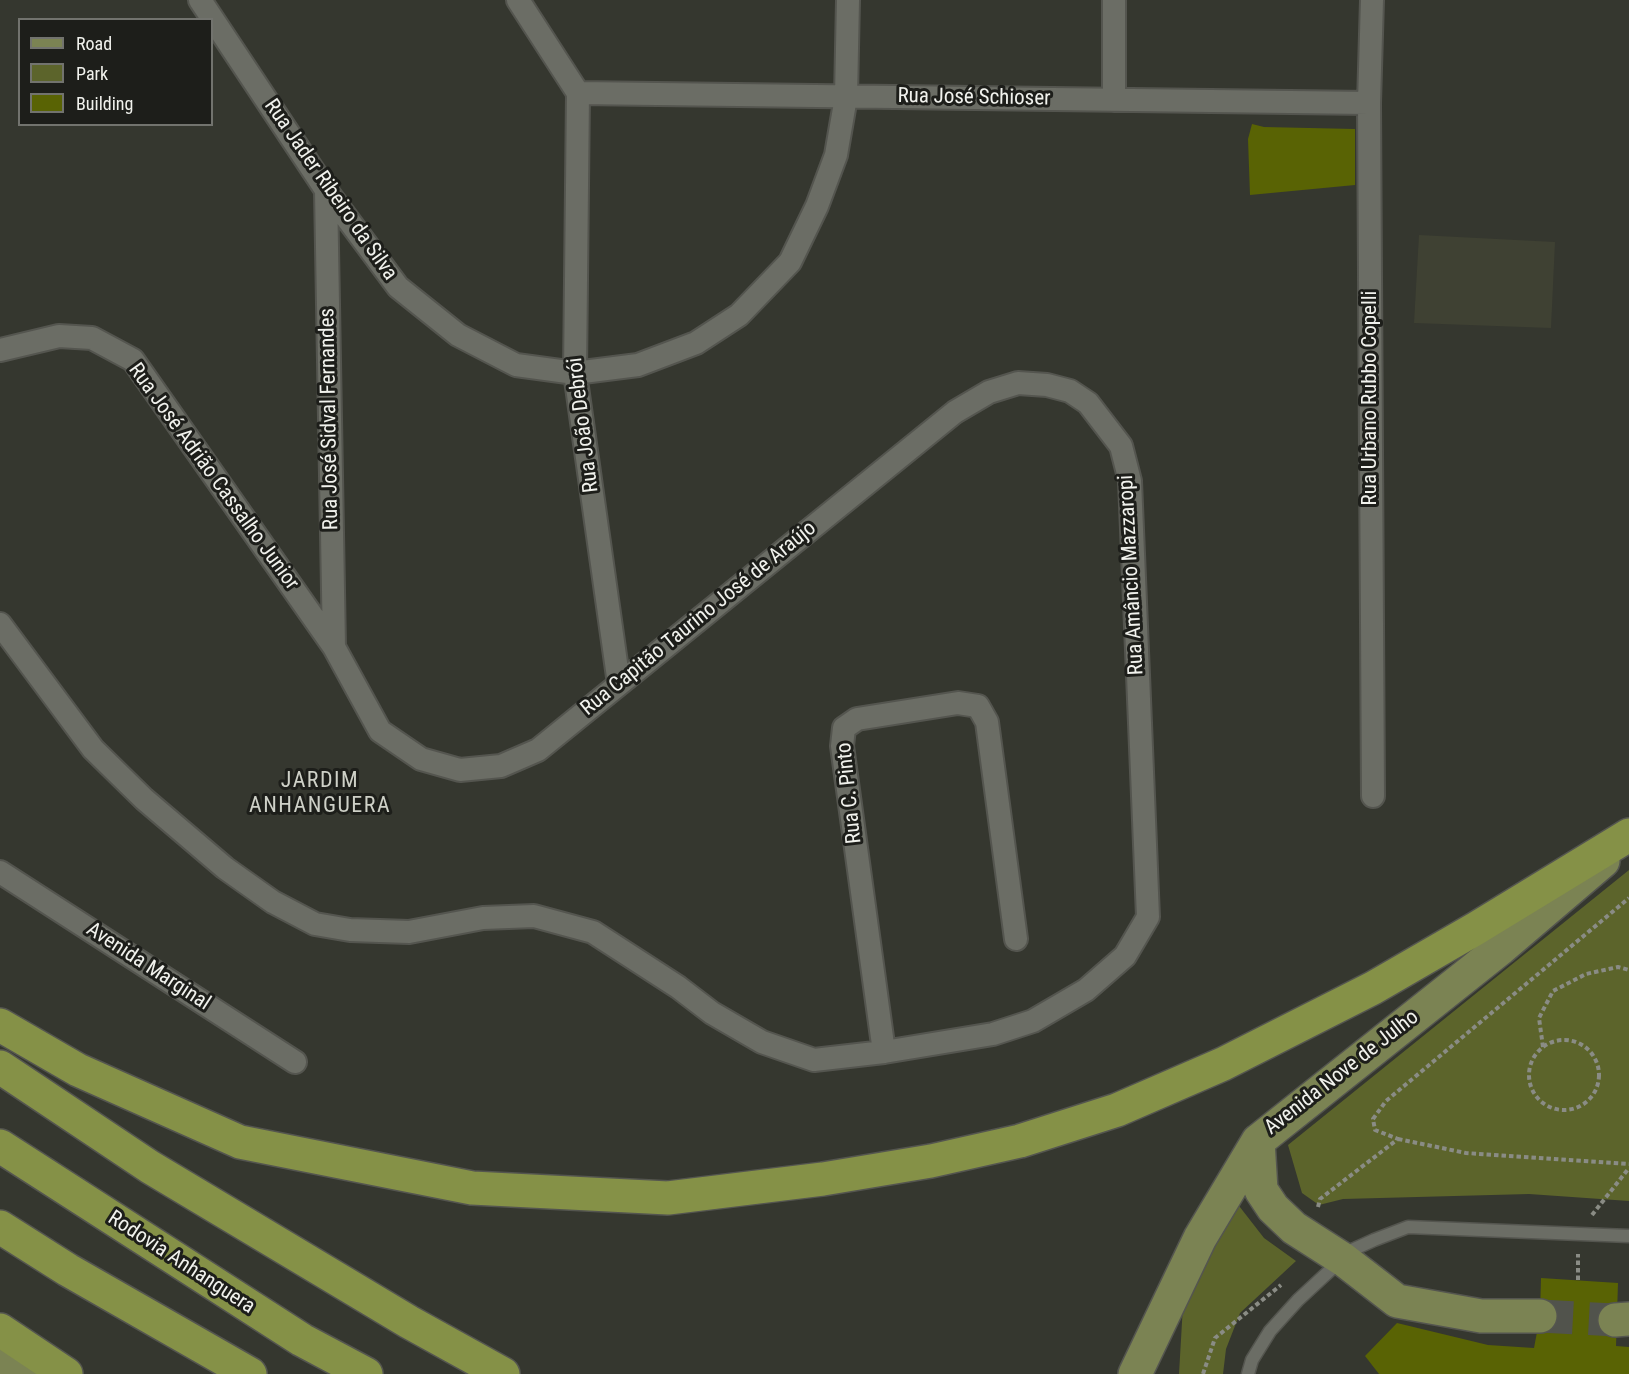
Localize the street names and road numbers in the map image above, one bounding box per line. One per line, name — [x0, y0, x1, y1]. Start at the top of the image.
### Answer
street label: Rua José Schioser — [897, 84, 1051, 112]
street label: Rua Jader Ribeiro da Silva — [258, 95, 402, 285]
street label: Rua Urbano Rubbo Copelli — [1358, 291, 1384, 505]
street label: Rua José Sidval Fernandes — [315, 308, 345, 530]
street label: Rua João Debrói — [563, 356, 605, 494]
street label: Rua José Adrião Cassalho Junior — [122, 359, 304, 595]
street label: Rua Amâncio Mazzaropi — [1114, 474, 1150, 676]
street label: Rua Capitão Taurino José de Araújo — [576, 516, 822, 722]
street label: Rua C. Pinto — [832, 741, 868, 845]
street label: Avenida Marginal — [81, 918, 215, 1016]
street label: Avenida Nove de Julho — [1260, 1005, 1424, 1141]
street label: Rodovia Anhanguera — [103, 1206, 259, 1320]

